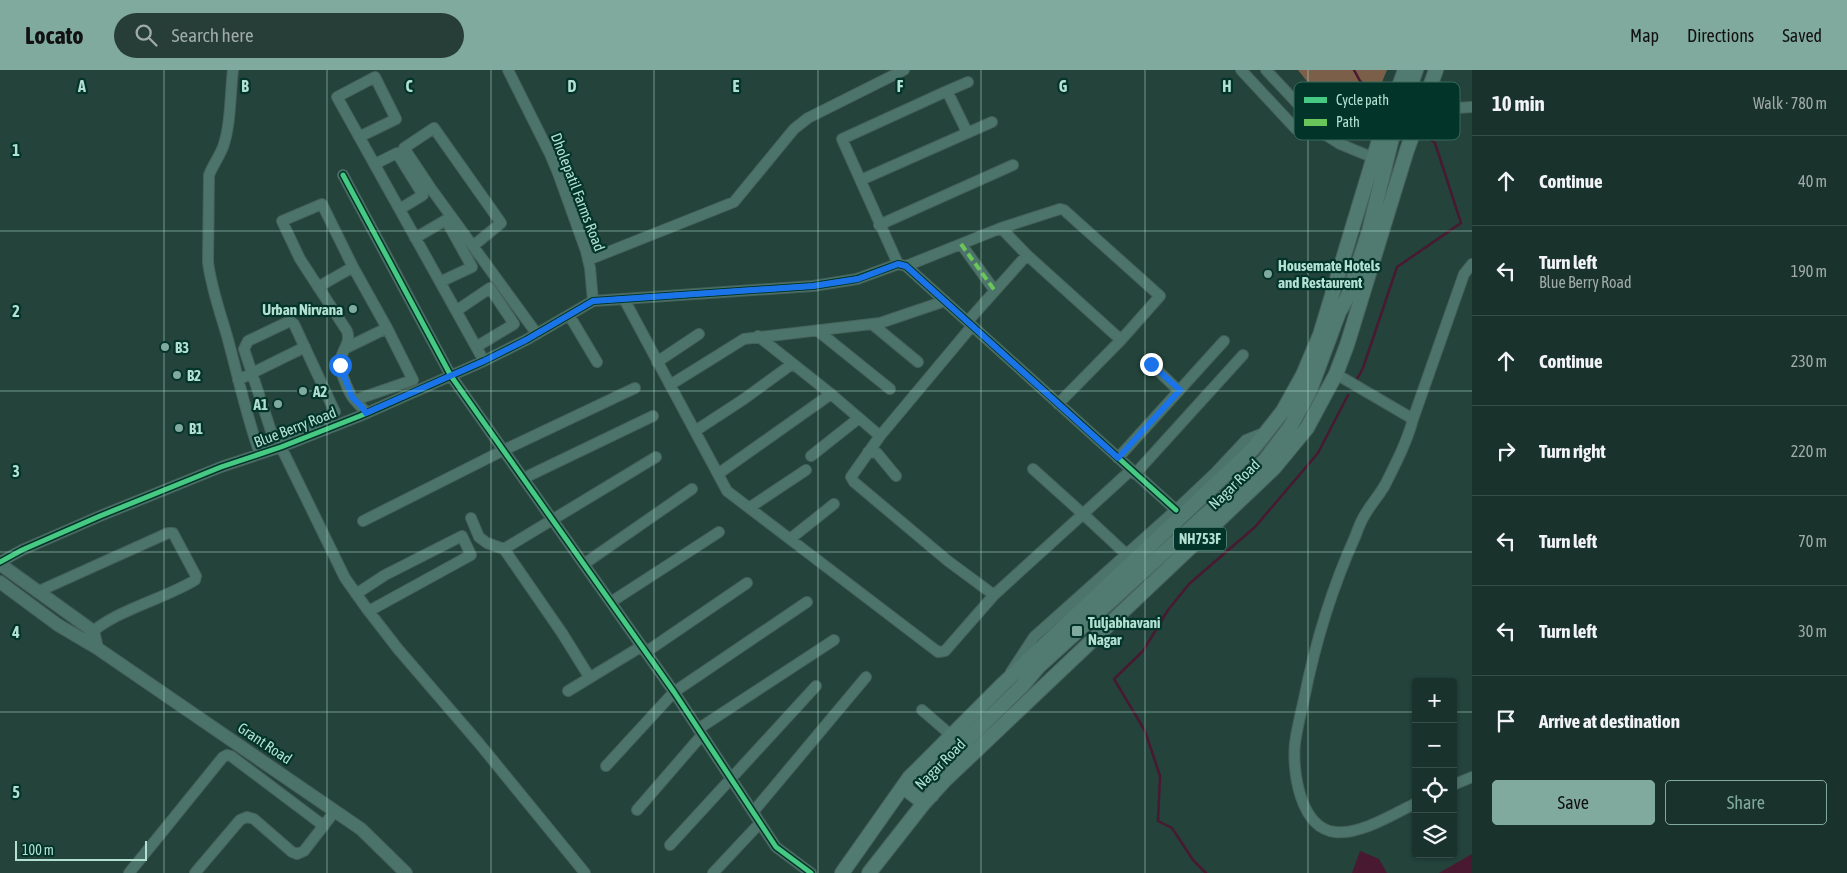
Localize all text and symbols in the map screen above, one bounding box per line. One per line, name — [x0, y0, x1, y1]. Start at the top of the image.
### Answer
search box — [114, 13, 464, 58]
icon: search — [132, 21, 160, 49]
text: Locato — [25, 22, 84, 49]
text: Search here — [172, 24, 254, 46]
text: Map — [1630, 25, 1659, 46]
text: Directions — [1687, 25, 1754, 46]
text: Saved — [1782, 25, 1822, 46]
text: A — [77, 77, 86, 95]
text: B — [241, 77, 249, 95]
text: C — [405, 77, 413, 95]
text: D — [568, 77, 577, 95]
text: E — [733, 77, 740, 95]
text: F — [897, 77, 904, 95]
text: G — [1059, 77, 1068, 95]
text: H — [1222, 77, 1232, 95]
legend — [1294, 82, 1460, 140]
text: 10 min — [1492, 91, 1545, 115]
text: Cycle path — [1336, 92, 1389, 108]
text: Walk · 780 m — [1753, 94, 1827, 112]
text: Path — [1336, 114, 1360, 130]
street label: Dholepatil Farms Road — [548, 131, 608, 253]
text: 1 — [12, 141, 20, 159]
icon: ahead — [1492, 167, 1520, 195]
text: Continue — [1539, 170, 1603, 192]
text: 40 m — [1798, 172, 1827, 190]
text: Turn left — [1539, 251, 1597, 273]
place label: Housemate Hotels and Restaurent — [1278, 257, 1381, 291]
icon: left — [1492, 257, 1520, 285]
text: 190 m — [1791, 262, 1827, 280]
marker: Housemate Hotels and Restaurent — [1262, 268, 1274, 280]
text: Blue Berry Road — [1539, 273, 1632, 291]
place label: Urban Nirvana — [262, 301, 343, 318]
text: 2 — [12, 302, 20, 320]
marker: Urban Nirvana — [347, 303, 359, 315]
place label: B3 — [175, 339, 189, 356]
marker: B3 — [159, 341, 171, 353]
icon: ahead — [1492, 347, 1520, 375]
text: Continue — [1539, 350, 1603, 372]
text: 230 m — [1791, 352, 1827, 370]
route end — [1140, 353, 1163, 376]
route start — [329, 354, 352, 377]
place label: B2 — [187, 367, 201, 384]
marker: B2 — [171, 369, 183, 381]
place label: A2 — [312, 383, 327, 400]
marker: A2 — [297, 385, 309, 397]
place label: A1 — [253, 396, 268, 413]
marker: A1 — [272, 398, 284, 410]
street label: Blue Berry Road — [251, 404, 339, 450]
place label: B1 — [189, 420, 203, 437]
marker: B1 — [173, 422, 185, 434]
icon: right — [1492, 437, 1520, 465]
text: Turn right — [1539, 440, 1606, 462]
text: 220 m — [1791, 442, 1827, 460]
street label: Nagar Road — [1205, 456, 1263, 512]
text: 3 — [12, 462, 20, 480]
icon: left — [1492, 527, 1520, 555]
road number: NH753F — [1174, 528, 1226, 550]
text: Turn left — [1539, 530, 1597, 552]
text: 70 m — [1798, 532, 1827, 550]
place label: Tuljabhavani Nagar — [1088, 614, 1161, 648]
icon: left — [1492, 617, 1520, 645]
text: Turn left — [1539, 620, 1597, 642]
text: 30 m — [1798, 622, 1827, 640]
text: 4 — [11, 623, 20, 641]
marker: Tuljabhavani Nagar — [1070, 624, 1084, 638]
map controls — [1412, 678, 1457, 858]
button: + — [1412, 678, 1457, 723]
icon: arrive — [1492, 707, 1520, 735]
text: Arrive at destination — [1539, 710, 1680, 732]
street label: Grant Road — [235, 719, 295, 767]
button: − — [1412, 723, 1457, 768]
street label: Nagar Road — [911, 735, 969, 793]
button: locate — [1412, 768, 1457, 813]
button: Save — [1492, 780, 1655, 825]
button: Share — [1665, 780, 1827, 825]
text: 5 — [12, 783, 20, 801]
button: layers — [1412, 813, 1457, 858]
scale bar — [15, 838, 148, 861]
text: 100 m — [22, 842, 54, 858]

